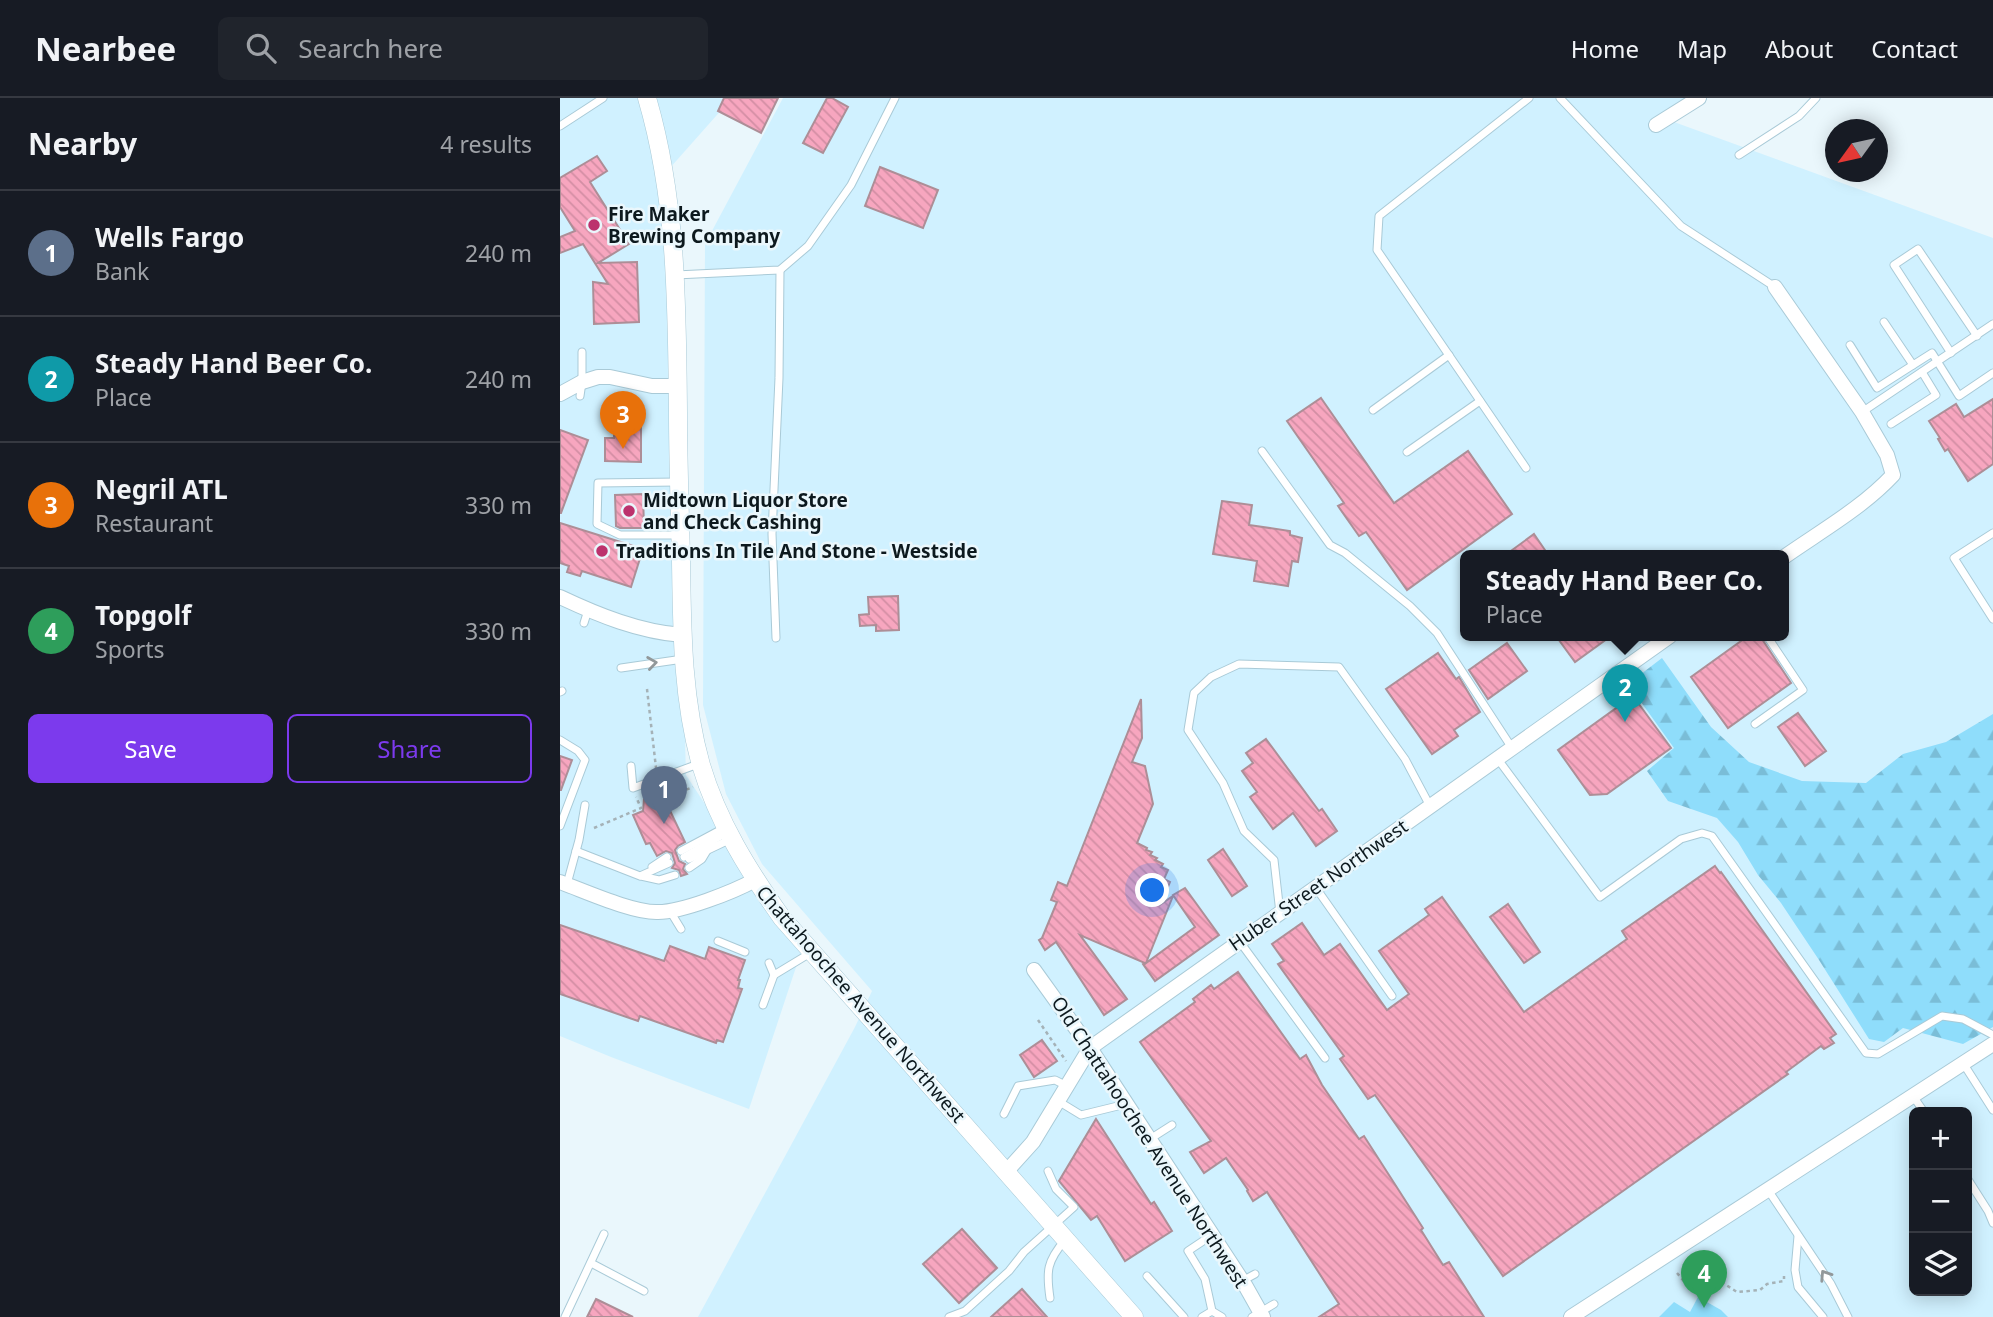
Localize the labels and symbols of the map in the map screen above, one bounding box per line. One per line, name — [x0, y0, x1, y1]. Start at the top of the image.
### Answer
north arrow — [1825, 119, 1888, 182]
place label: Fire Maker Brewing Company — [608, 201, 780, 249]
marker: Fire Maker Brewing Company — [586, 217, 602, 233]
pin: 3 — [600, 391, 646, 449]
place label: Midtown Liquor Store and Check Cashing — [643, 487, 848, 535]
marker: Midtown Liquor Store and Check Cashing — [621, 503, 637, 519]
place label: Traditions In Tile And Stone - Westside — [616, 538, 977, 564]
marker: Traditions In Tile And Stone - Westside — [594, 543, 610, 559]
one-way arrow — [646, 656, 658, 671]
pin: 2 — [1602, 664, 1648, 722]
pin: 1 — [641, 766, 687, 824]
street label: Huber Street Northwest — [1223, 813, 1413, 957]
your location — [1135, 873, 1169, 907]
street label: Chattahoochee Avenue Northwest — [751, 880, 971, 1128]
street label: Old Chattahoochee Avenue Northwest — [1046, 991, 1254, 1293]
pin: 4 — [1681, 1250, 1727, 1308]
one-way arrow — [1820, 1270, 1833, 1283]

